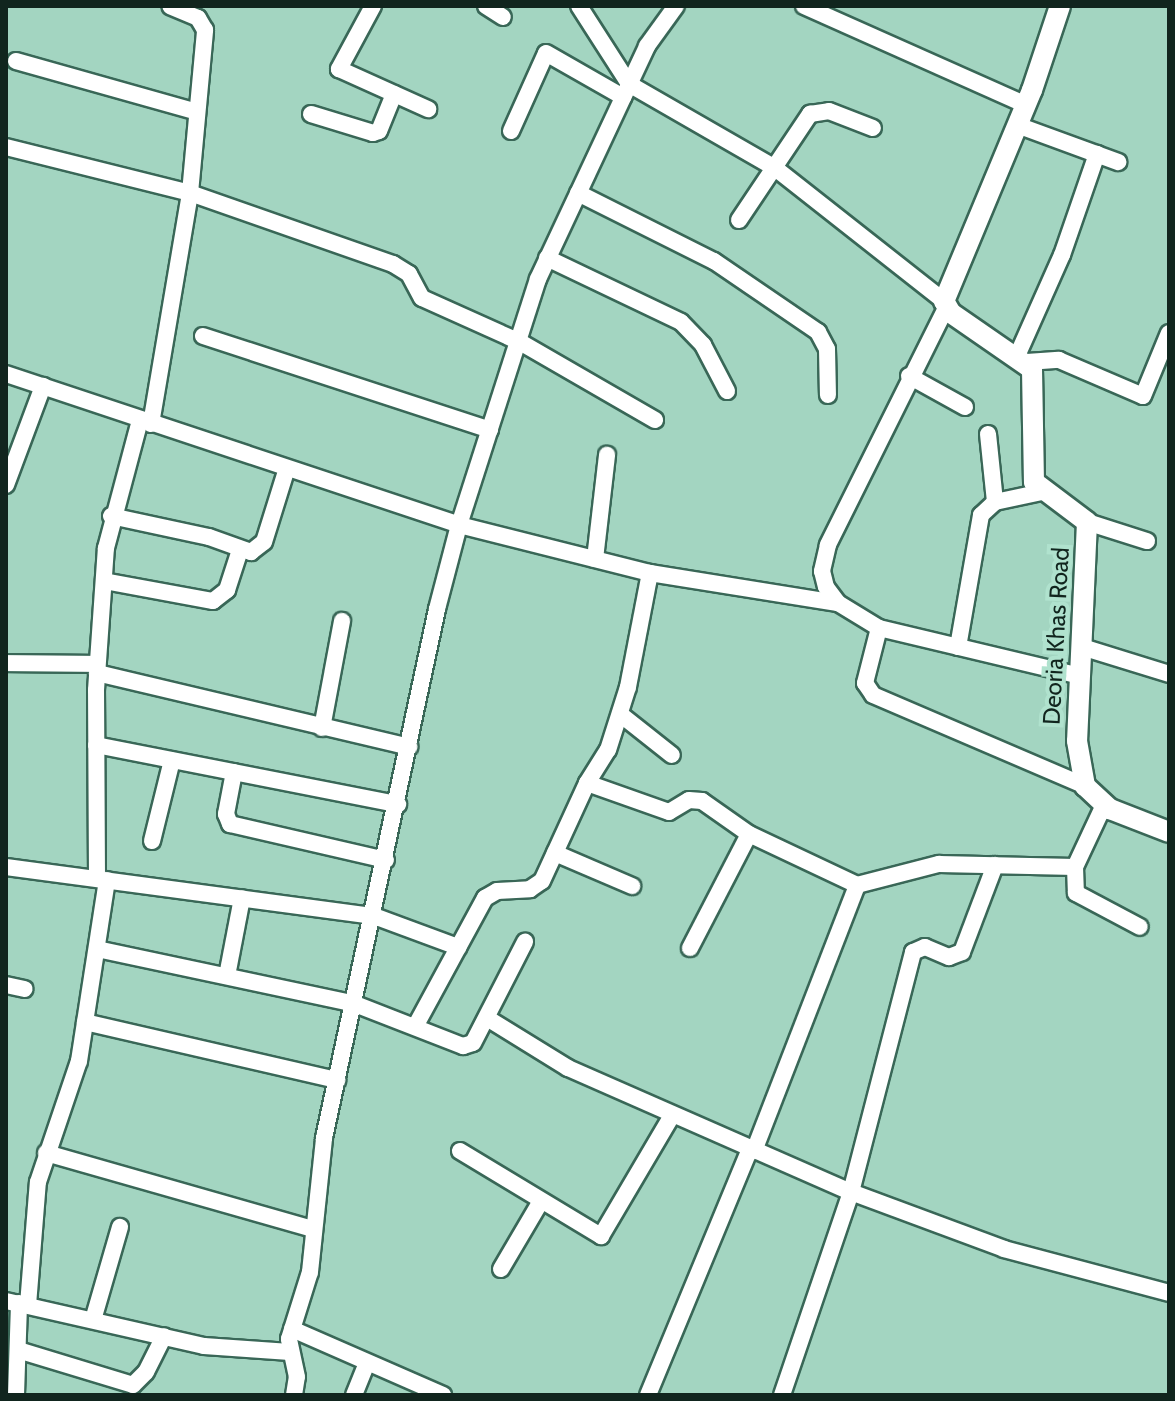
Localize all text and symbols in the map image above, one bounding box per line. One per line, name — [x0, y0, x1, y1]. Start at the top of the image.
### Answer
street label: Deoria Khas Road — [1037, 546, 1075, 726]

